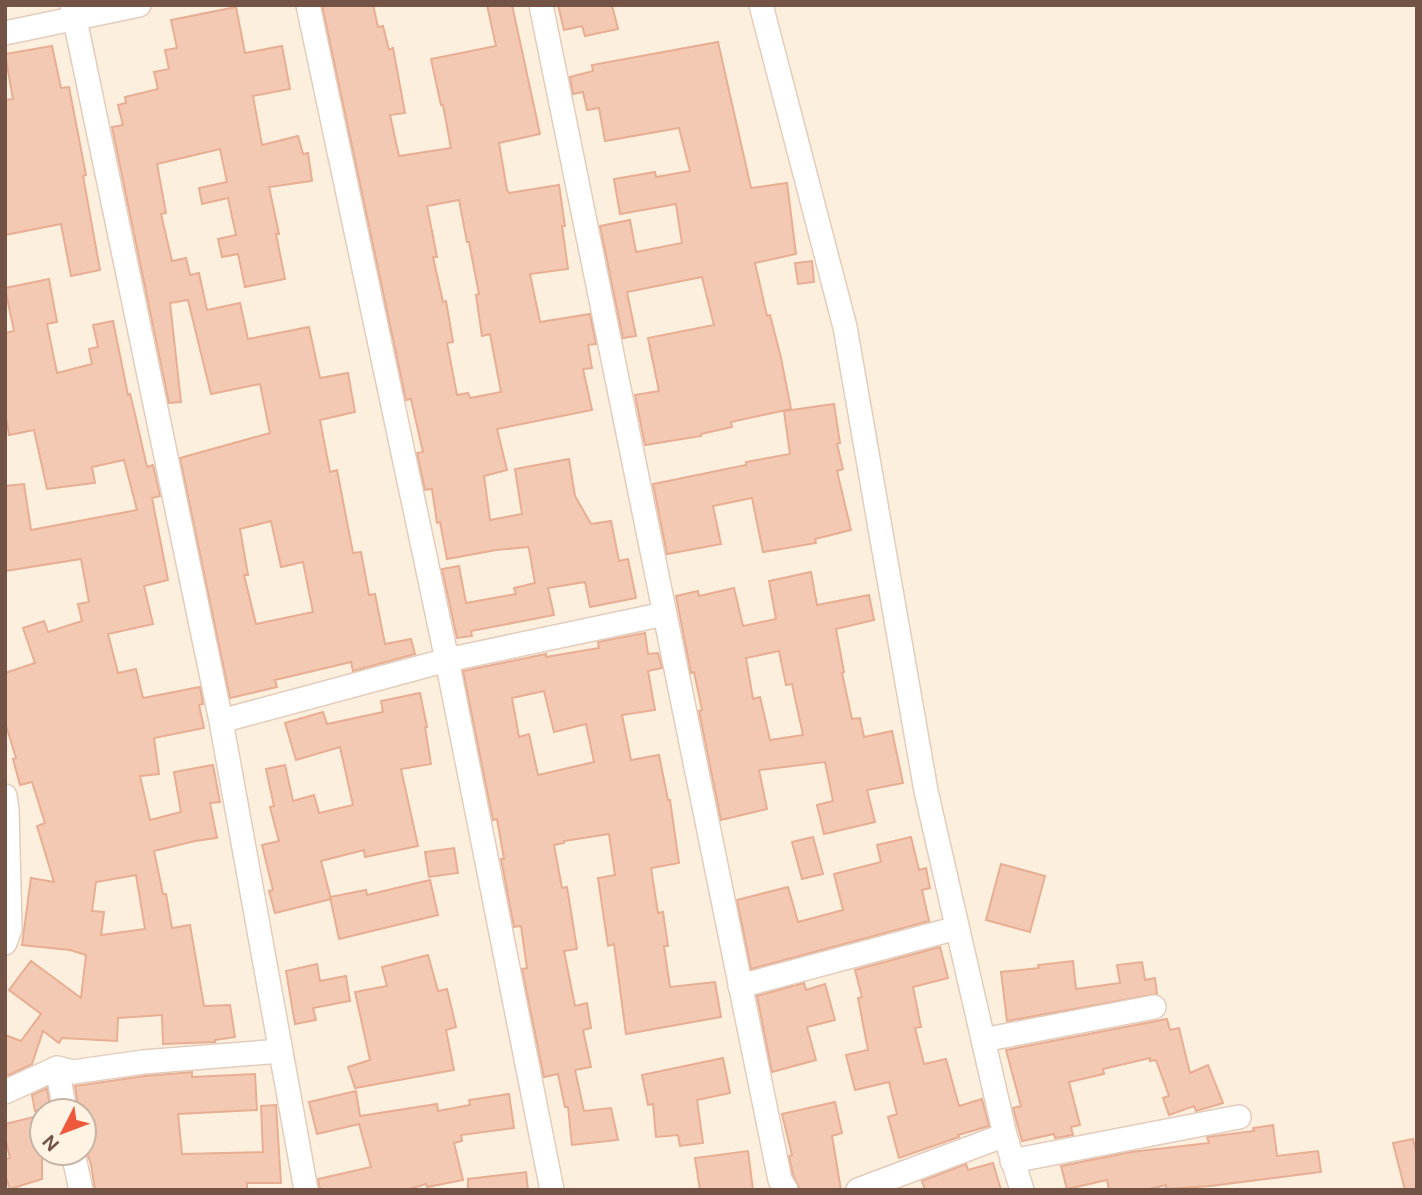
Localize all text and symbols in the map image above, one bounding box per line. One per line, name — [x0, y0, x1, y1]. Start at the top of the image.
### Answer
north arrow — [28, 1097, 98, 1167]
text: N — [37, 1130, 65, 1157]

